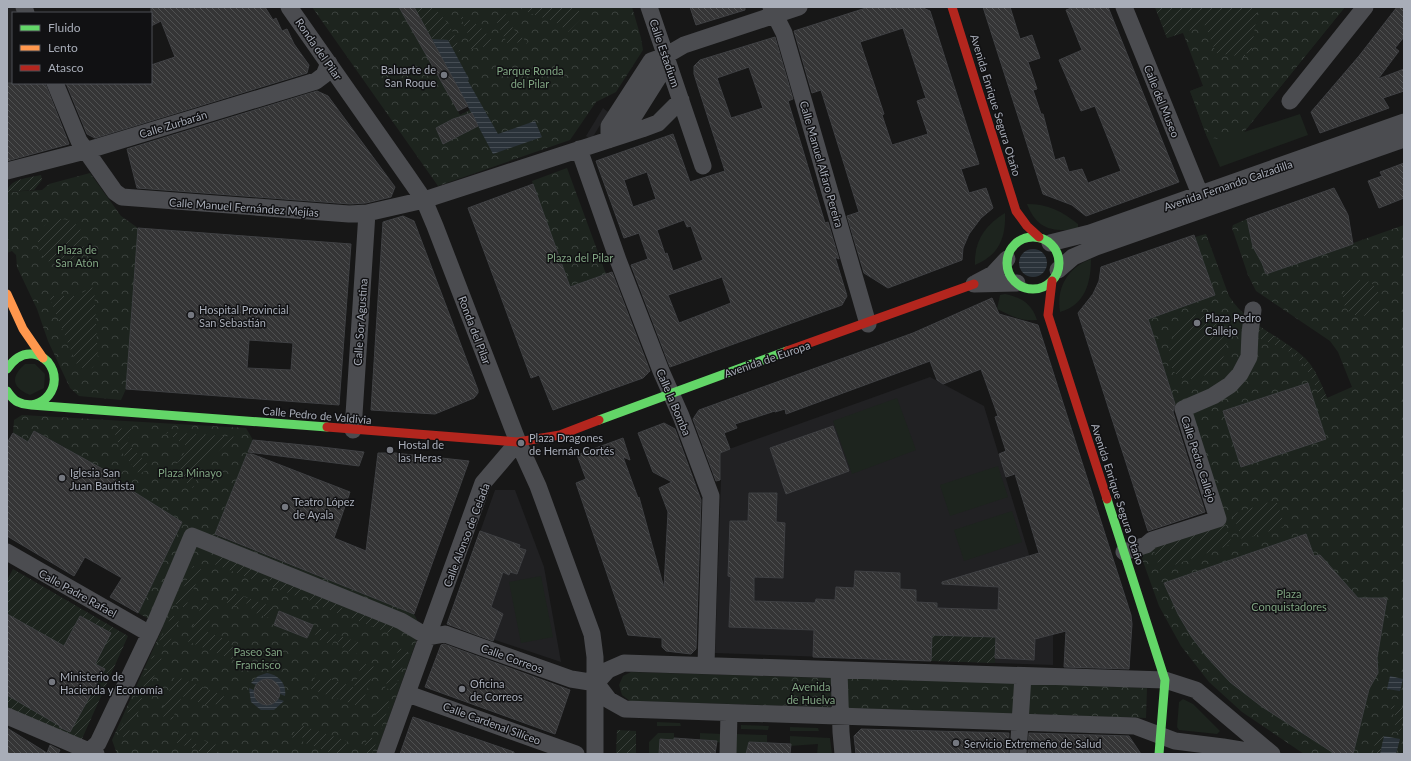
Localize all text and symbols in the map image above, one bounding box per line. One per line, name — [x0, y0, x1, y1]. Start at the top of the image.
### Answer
legend — [12, 12, 152, 84]
street label: Ronda del Pilar — [293, 16, 345, 82]
street label: Calle Estadium — [647, 17, 683, 89]
text: Fluido — [48, 20, 81, 35]
street label: Avenida Enrique Segura Otaño — [968, 32, 1024, 178]
text: Lento — [48, 40, 78, 55]
text: Atasco — [48, 60, 84, 75]
place label: Baluarte de San Roque — [381, 63, 436, 89]
street label: Calle del Museo — [1142, 63, 1182, 139]
park label: Parque Ronda del Pilar — [496, 64, 564, 90]
marker: Baluarte de San Roque — [439, 70, 449, 80]
street label: Calle Manuel Alfaro Pereira — [798, 99, 846, 229]
street label: Calle Zurbarán — [137, 108, 209, 140]
street label: Avenida Fernando Calzadilla — [1162, 157, 1294, 213]
street label: Calle Manuel Fernández Mejías — [169, 195, 320, 219]
park label: Plaza de San Atón — [55, 243, 99, 269]
park label: Plaza del Pilar — [547, 251, 613, 264]
street label: Calle Sor Agustina — [350, 278, 370, 366]
street label: Ronda del Pilar — [456, 294, 494, 366]
place label: Hospital Provincial San Sebastián — [199, 303, 289, 329]
marker: Hospital Provincial San Sebastián — [186, 310, 196, 320]
place label: Plaza Pedro Callejo — [1205, 311, 1261, 337]
marker: Plaza Pedro Callejo — [1192, 318, 1202, 328]
street label: Avenida de Europa — [722, 338, 812, 380]
street label: Calle la Bomba — [654, 367, 694, 437]
street label: Calle Pedro de Valdivia — [262, 404, 372, 426]
street label: Calle Pedro Callejo — [1179, 414, 1219, 504]
street label: Avenida Enrique Segura Otaño — [1089, 422, 1147, 566]
place label: Plaza Dragones de Hernán Cortés — [529, 431, 615, 457]
place label: Hostal de las Heras — [398, 438, 444, 464]
marker: Plaza Dragones de Hernán Cortés — [516, 438, 526, 448]
marker: Hostal de las Heras — [385, 445, 395, 455]
place label: Iglesia San Juan Bautista — [70, 466, 135, 492]
park label: Plaza Minayo — [158, 466, 222, 479]
marker: Iglesia San Juan Bautista — [57, 473, 67, 483]
street label: Calle Alonso de Celada — [440, 481, 492, 589]
place label: Teatro López de Ayala — [293, 495, 355, 521]
marker: Teatro López de Ayala — [280, 502, 290, 512]
street label: Calle Padre Rafael — [37, 566, 119, 620]
park label: Plaza Conquistadores — [1251, 587, 1327, 613]
street label: Calle Correos — [479, 641, 545, 675]
park label: Paseo San Francisco — [233, 645, 283, 671]
place label: Ministerio de Hacienda y Economía — [60, 670, 163, 696]
marker: Ministerio de Hacienda y Economía — [47, 677, 57, 687]
place label: Oficina de Correos — [470, 677, 523, 703]
park label: Avenida de Huelva — [787, 680, 835, 706]
marker: Oficina de Correos — [457, 684, 467, 694]
street label: Calle Cardenal Silíceo — [441, 699, 543, 747]
place label: Servicio Extremeño de Salud — [964, 737, 1101, 750]
marker: Servicio Extremeño de Salud — [951, 738, 961, 748]

